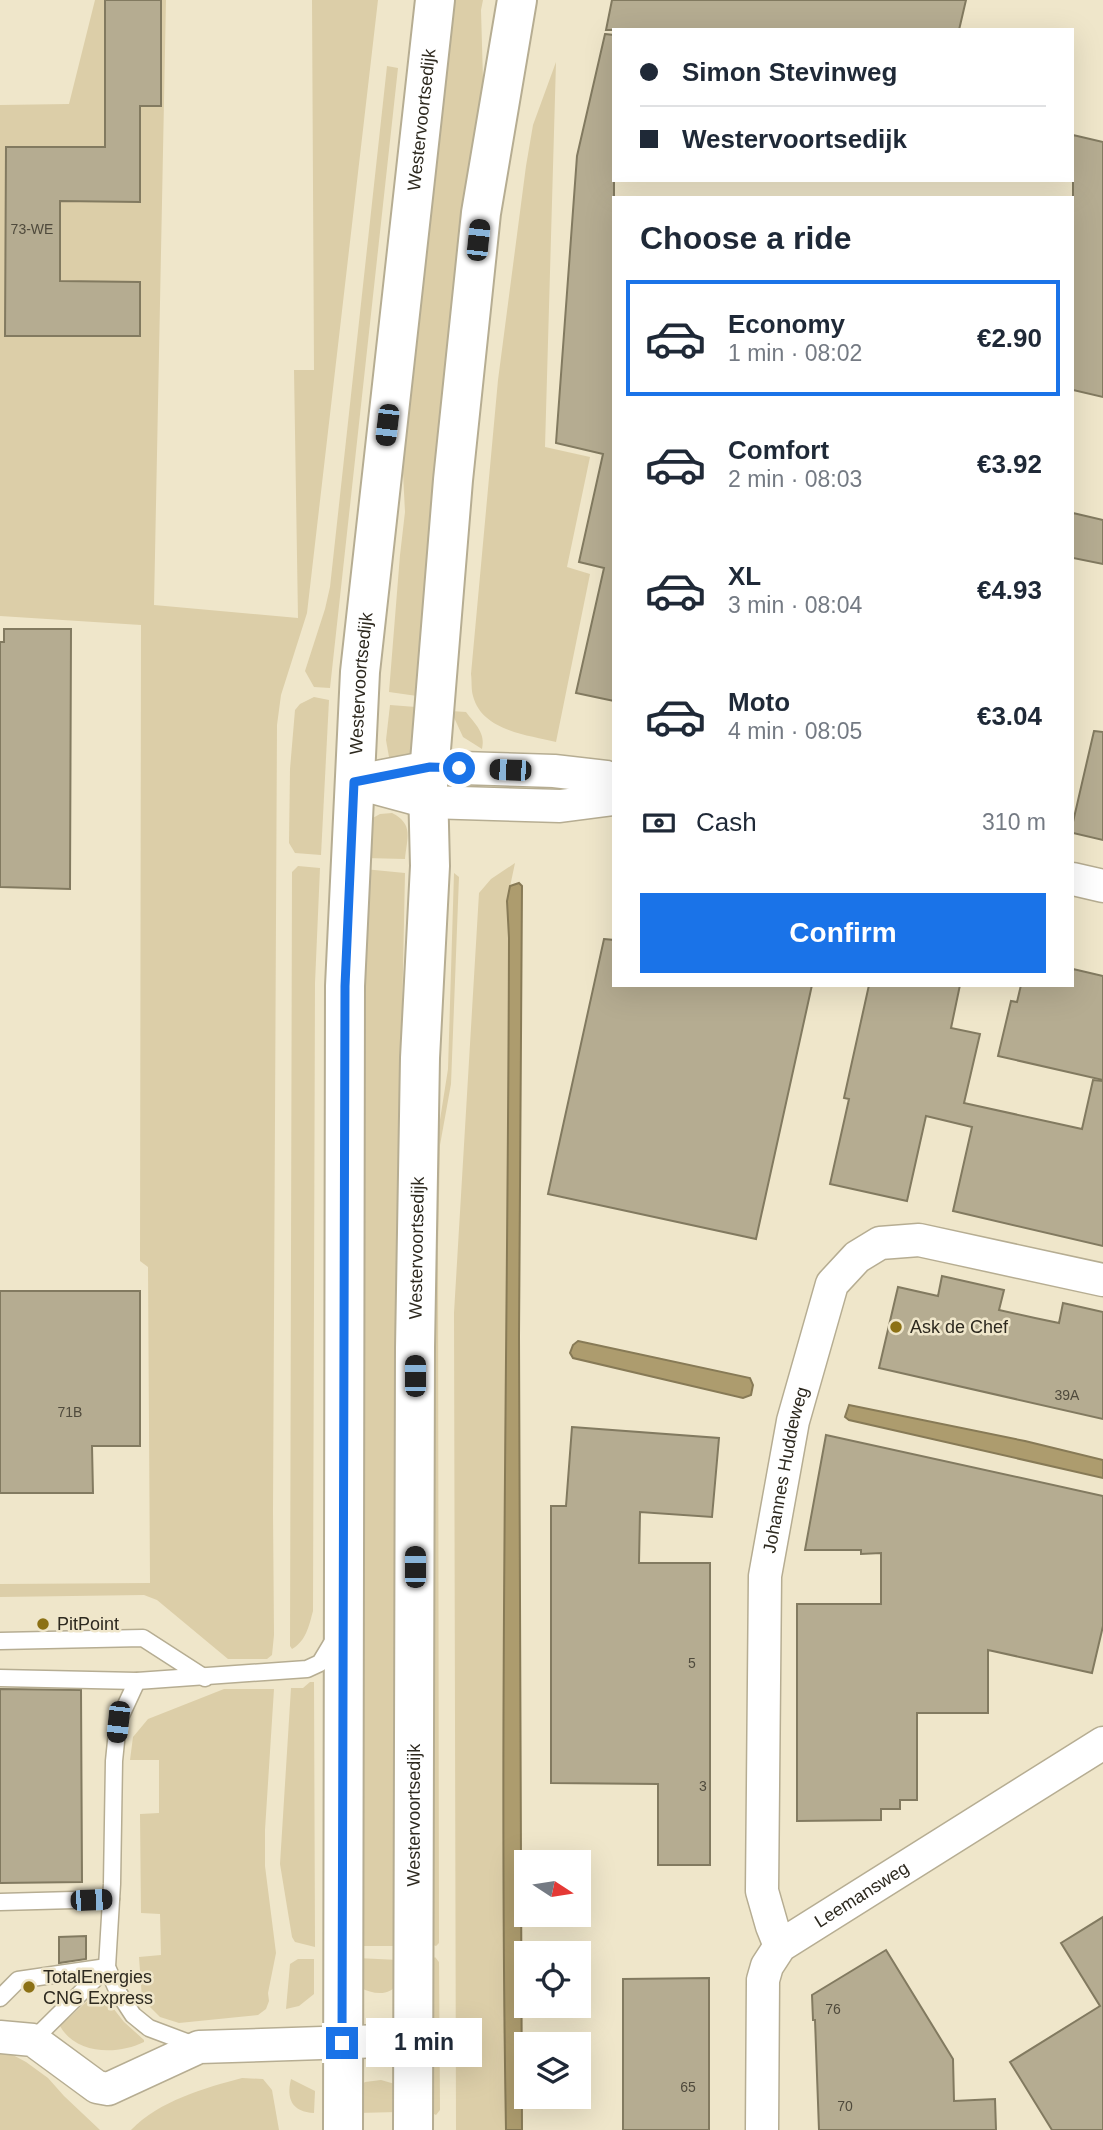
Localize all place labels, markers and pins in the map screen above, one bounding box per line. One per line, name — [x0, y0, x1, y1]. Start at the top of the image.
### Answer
place label: Ask de Chef — [910, 1317, 1009, 1337]
marker: Ask de Chef — [888, 1319, 904, 1335]
place label: PitPoint — [57, 1614, 119, 1634]
marker: PitPoint — [35, 1616, 51, 1632]
place label: TotalEnergies CNG Express — [43, 1967, 153, 2008]
marker: TotalEnergies CNG Express — [21, 1979, 37, 1995]

